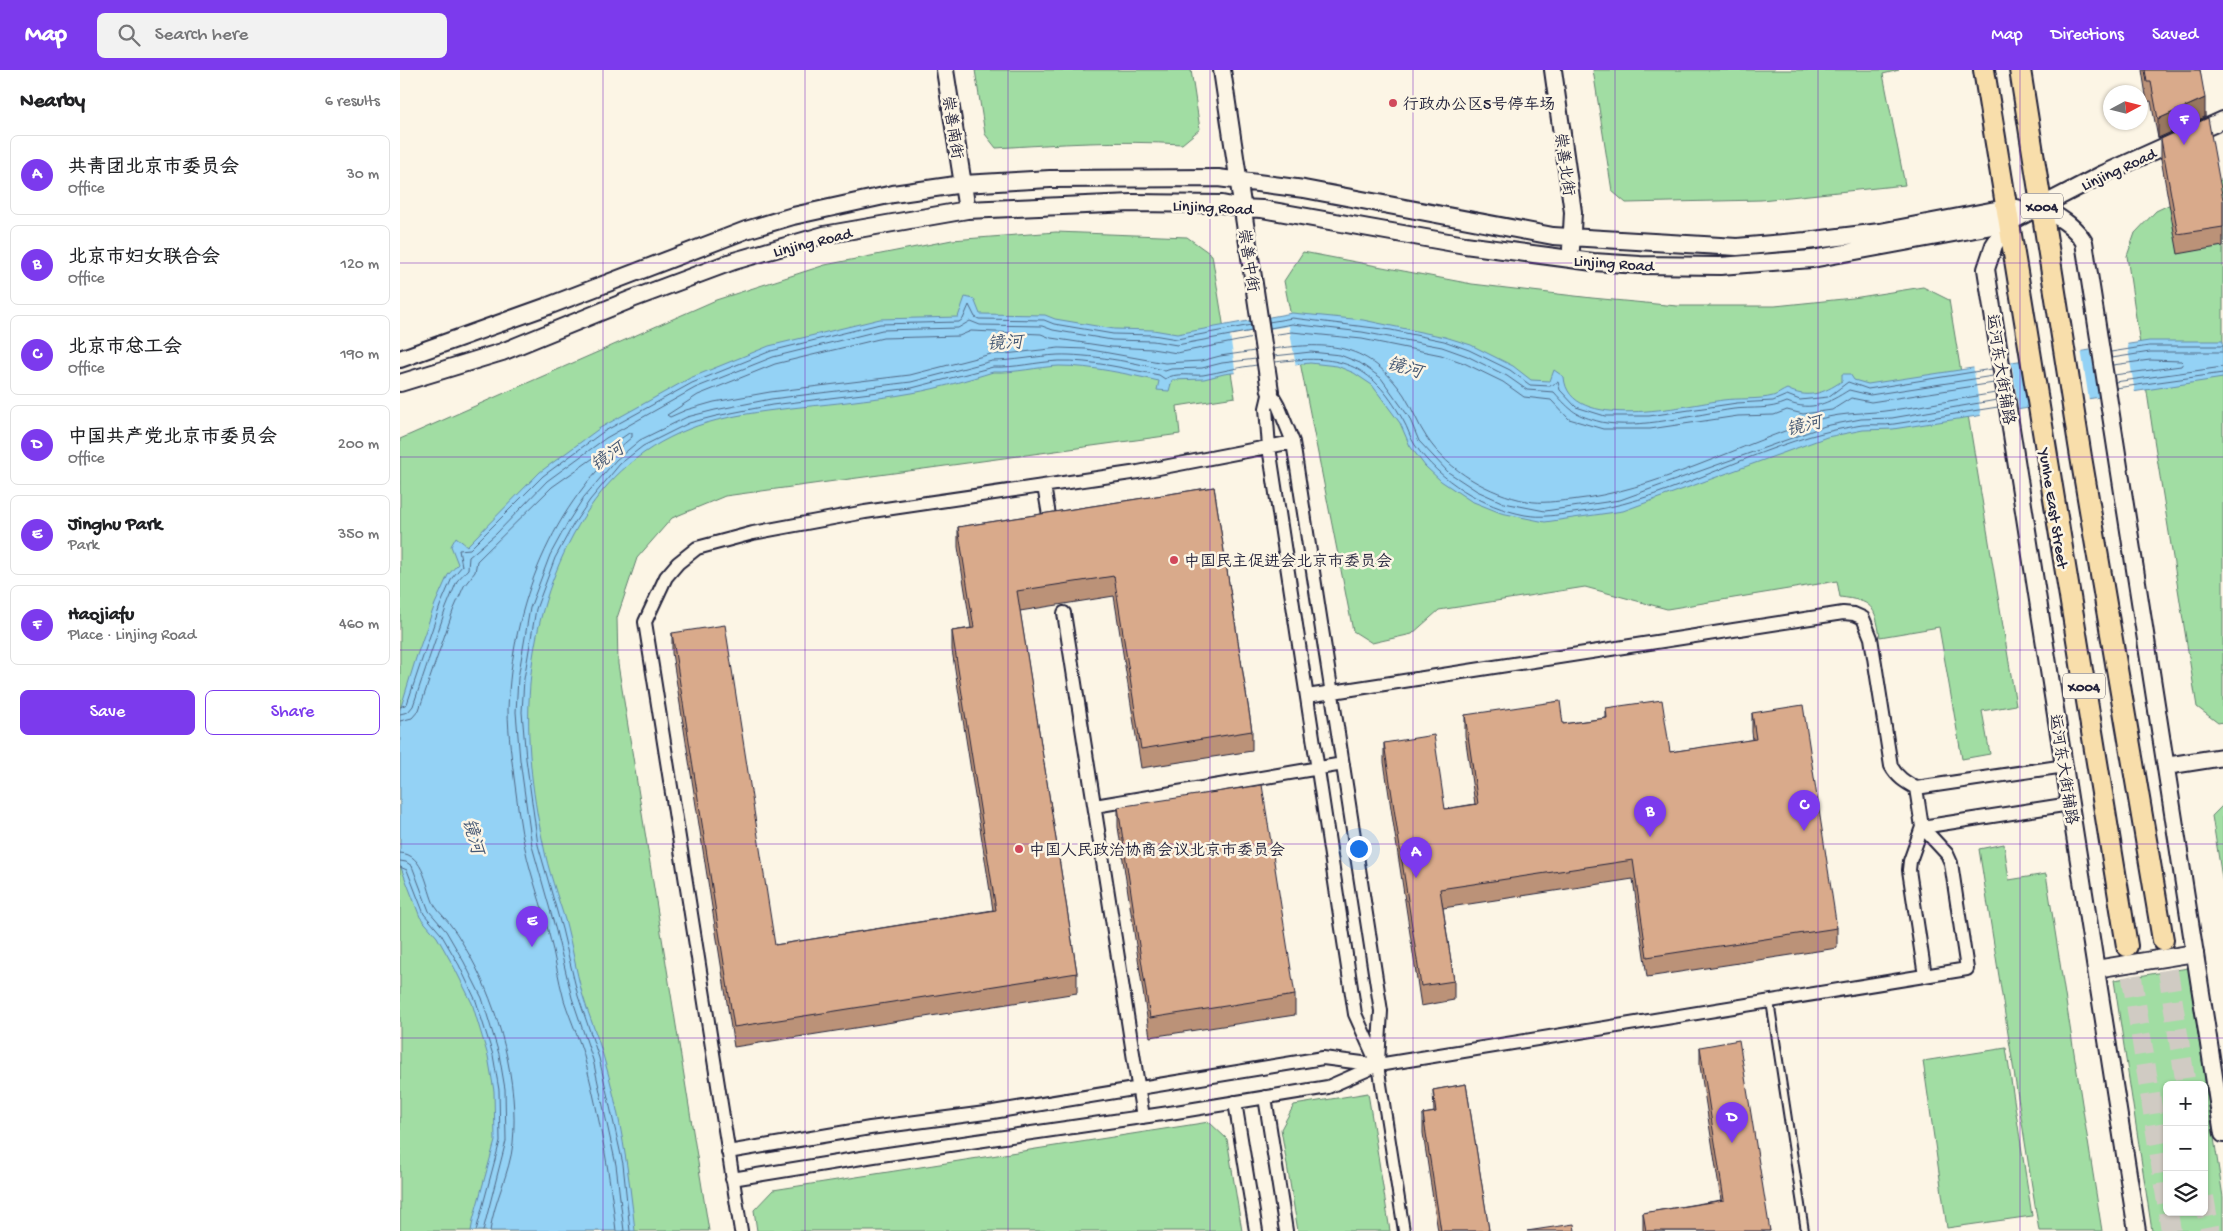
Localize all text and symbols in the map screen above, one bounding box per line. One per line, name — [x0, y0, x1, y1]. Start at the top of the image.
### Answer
search box — [97, 13, 447, 58]
text: Map — [25, 21, 67, 50]
icon: search — [115, 21, 143, 49]
text: Search here — [155, 24, 248, 47]
text: Map — [1991, 25, 2023, 46]
text: Directions — [2051, 25, 2124, 46]
text: Saved — [2152, 25, 2198, 46]
north arrow — [2103, 85, 2148, 130]
text: Nearby — [20, 90, 85, 115]
text: 6 results — [325, 93, 380, 112]
street label: 崇善南街 — [936, 94, 967, 161]
place label: 行政办公区5号停车场 — [1403, 95, 1555, 116]
marker: 行政办公区5号停车场 — [1387, 97, 1399, 109]
pin: F — [2168, 104, 2200, 145]
street label: 崇善北街 — [1549, 131, 1578, 198]
street label: Linjing Road — [2079, 145, 2161, 197]
text: 共青团北京市委员会 — [68, 157, 239, 180]
text: A — [32, 166, 42, 185]
text: 30 m — [346, 166, 379, 185]
text: Office — [68, 180, 105, 199]
road number: X004 — [2021, 194, 2063, 218]
street label: Linjing Road — [1172, 198, 1255, 221]
street label: Linjing Road — [771, 225, 856, 263]
street label: 崇善中街 — [1232, 227, 1263, 294]
text: 北京市妇女联合会 — [68, 247, 220, 270]
street label: Linjing Road — [1573, 253, 1656, 278]
text: B — [33, 256, 41, 275]
text: 120 m — [340, 256, 379, 275]
text: Office — [68, 270, 105, 289]
street label: 运河东大街辅路 — [1980, 312, 2019, 426]
water label: 镜河 — [987, 332, 1027, 356]
text: 北京市总工会 — [68, 337, 182, 360]
text: C — [33, 346, 41, 365]
text: 190 m — [340, 346, 379, 365]
water label: 镜河 — [1384, 353, 1428, 385]
text: Office — [68, 360, 105, 379]
water label: 镜河 — [1784, 412, 1827, 442]
text: 中国共产党北京市委员会 — [68, 427, 277, 450]
text: D — [32, 436, 42, 455]
text: 200 m — [338, 436, 379, 455]
water label: 镜河 — [587, 437, 632, 477]
street label: Yunhe East Street — [2032, 445, 2071, 571]
text: Office — [68, 450, 105, 469]
text: Jinghu Park — [68, 514, 162, 537]
text: E — [32, 526, 42, 545]
text: 350 m — [338, 526, 379, 545]
text: Park — [68, 537, 99, 556]
place label: 中国民主促进会北京市委员会 — [1184, 552, 1392, 573]
marker: 中国民主促进会北京市委员会 — [1168, 554, 1180, 566]
text: Haojiafu — [68, 604, 134, 627]
text: F — [33, 616, 41, 635]
text: 460 m — [339, 616, 379, 635]
text: Place · Linjing Road — [68, 627, 196, 646]
road number: X004 — [2063, 674, 2105, 698]
button: Save — [20, 690, 195, 735]
button: Share — [205, 690, 380, 735]
street label: 运河东大街辅路 — [2043, 712, 2082, 826]
pin: C — [1788, 790, 1820, 831]
pin: B — [1634, 796, 1666, 837]
water label: 镜河 — [457, 816, 488, 860]
your location — [1346, 836, 1372, 862]
pin: A — [1400, 837, 1432, 878]
place label: 中国人民政治协商会议北京市委员会 — [1029, 841, 1285, 862]
marker: 中国人民政治协商会议北京市委员会 — [1013, 843, 1025, 855]
pin: E — [516, 906, 548, 947]
map controls — [2163, 1081, 2208, 1216]
button: + — [2163, 1081, 2208, 1126]
pin: D — [1716, 1102, 1748, 1143]
button: − — [2163, 1126, 2208, 1171]
button: layers — [2163, 1171, 2208, 1216]

